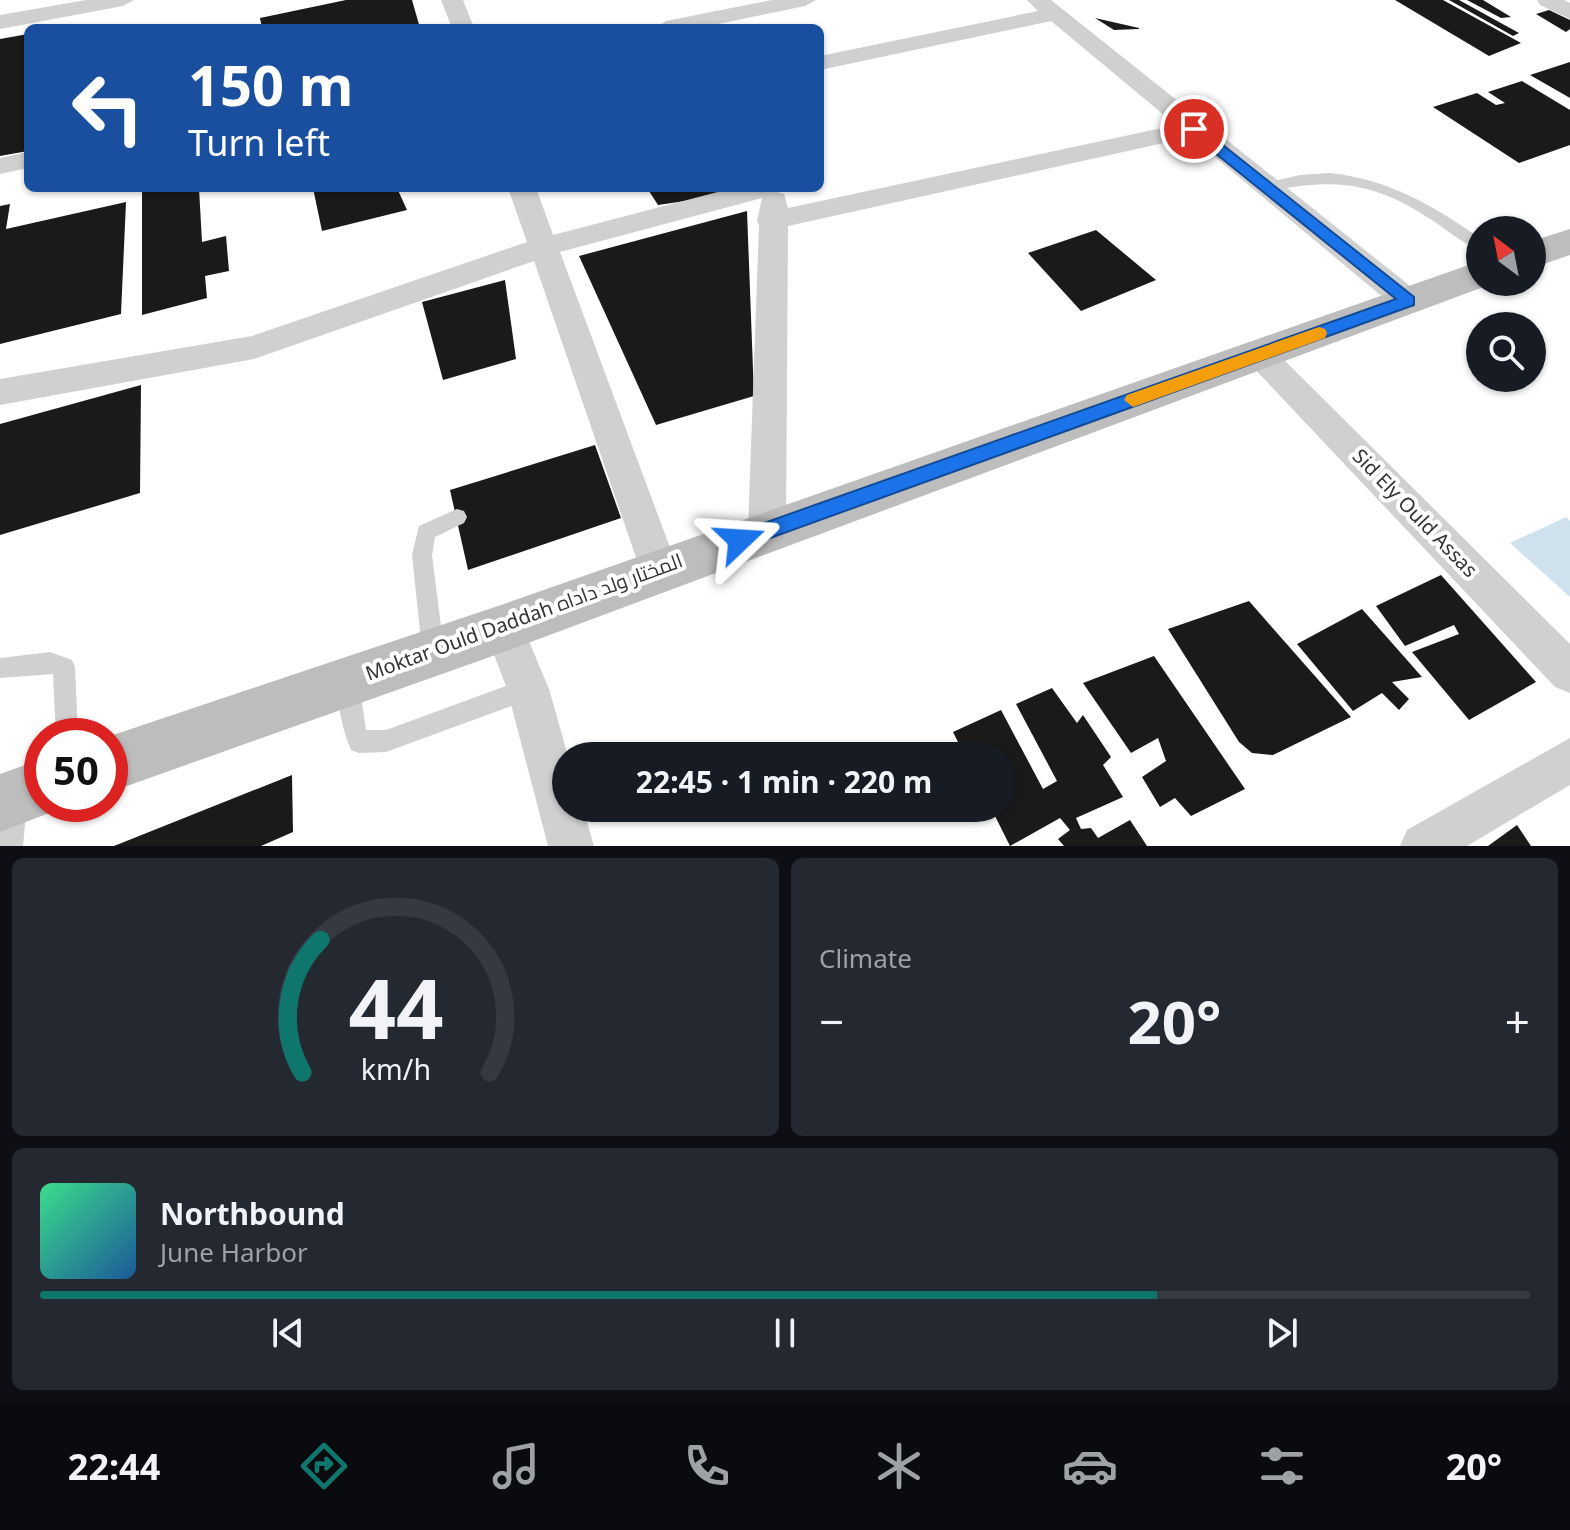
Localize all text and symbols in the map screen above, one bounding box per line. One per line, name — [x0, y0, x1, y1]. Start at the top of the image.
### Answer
text: 150 m — [188, 46, 353, 122]
icon: left — [56, 56, 160, 160]
pin — [1160, 95, 1228, 163]
icon: arrive — [1172, 107, 1216, 151]
text: Turn left — [188, 118, 330, 167]
north arrow — [1466, 216, 1546, 296]
map controls — [1466, 216, 1546, 392]
button: search — [1466, 312, 1546, 392]
street label: Sid Ely Ould Assas — [1347, 443, 1484, 583]
position arrow — [698, 498, 782, 582]
street label: Moktar Ould Daddah المختار ولد داداه — [362, 546, 686, 687]
speed limit sign: 50 — [24, 718, 128, 822]
text: 22:45 · 1 min · 220 m — [636, 761, 932, 802]
text: Climate — [819, 940, 912, 976]
text: 44 — [348, 950, 443, 1063]
text: 20° — [1127, 980, 1222, 1062]
text: − — [819, 991, 844, 1051]
text: + — [1505, 991, 1530, 1051]
text: km/h — [360, 1049, 431, 1088]
text: Northbound — [160, 1193, 345, 1234]
text: June Harbor — [160, 1234, 308, 1270]
icon: previous — [266, 1311, 310, 1355]
icon: pause — [763, 1311, 807, 1355]
icon: next — [1260, 1311, 1304, 1355]
icon: directions — [296, 1438, 352, 1494]
icon: music — [488, 1438, 544, 1494]
icon: phone — [679, 1438, 735, 1494]
icon: climate — [871, 1438, 927, 1494]
icon: car — [1062, 1438, 1118, 1494]
icon: filters — [1254, 1438, 1310, 1494]
text: 22:44 — [68, 1442, 160, 1491]
text: 20° — [1446, 1442, 1502, 1491]

